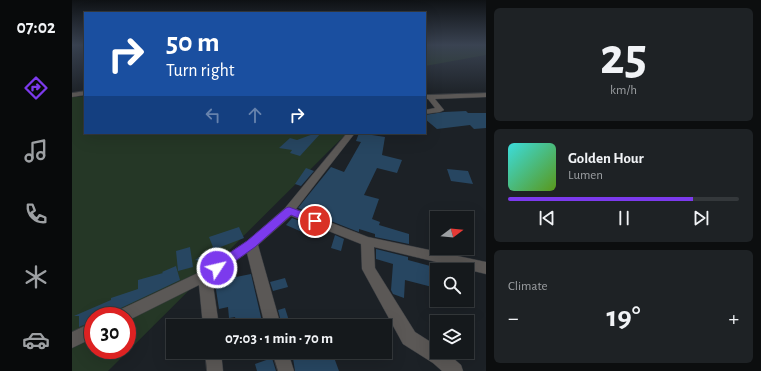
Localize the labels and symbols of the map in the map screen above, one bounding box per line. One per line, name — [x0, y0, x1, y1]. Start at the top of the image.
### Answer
pin — [298, 204, 332, 238]
north arrow — [430, 211, 474, 255]
position arrow — [196, 247, 238, 289]
speed limit sign: 30 — [84, 307, 136, 359]

